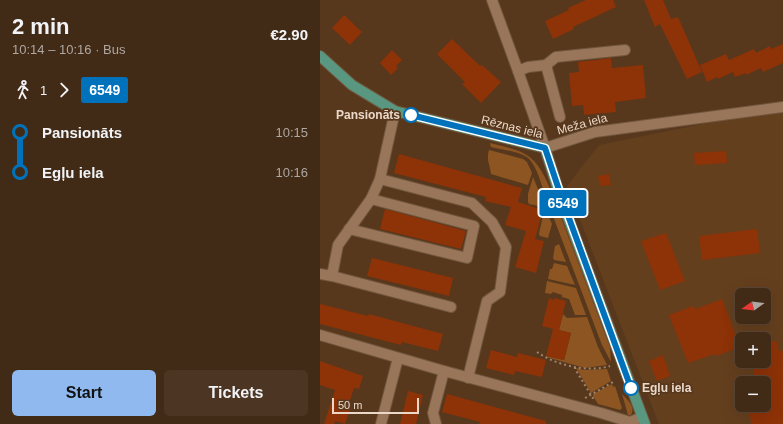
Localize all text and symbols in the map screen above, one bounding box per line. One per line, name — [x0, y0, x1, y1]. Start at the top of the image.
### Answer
text: 2 min — [12, 14, 69, 39]
text: €2.90 — [270, 26, 308, 43]
text: 10:14 – 10:16 · Bus — [12, 42, 125, 57]
icon: walk — [12, 79, 34, 101]
icon: forward — [53, 79, 75, 101]
text: 6549 — [89, 82, 120, 98]
text: 1 — [40, 83, 47, 98]
marker: Pansionāts — [403, 107, 419, 123]
place label: Pansionāts — [336, 108, 400, 122]
street label: Meža iela — [555, 111, 609, 137]
street label: Rēznas iela — [480, 113, 544, 141]
text: Pansionāts — [42, 124, 122, 141]
text: 10:15 — [275, 125, 308, 140]
text: Egļu iela — [42, 164, 104, 181]
text: 10:16 — [275, 165, 308, 180]
line badge: 6549 — [535, 190, 591, 216]
text: 6549 — [547, 195, 579, 211]
north arrow — [735, 288, 771, 324]
map controls — [735, 288, 771, 412]
button: + — [735, 332, 771, 368]
button: Start — [12, 370, 156, 416]
button: Tickets — [164, 370, 308, 416]
button: − — [735, 376, 771, 412]
marker: Egļu iela — [623, 380, 639, 396]
place label: Egļu iela — [642, 381, 692, 395]
scale bar — [332, 396, 419, 415]
text: 50 m — [338, 399, 362, 411]

